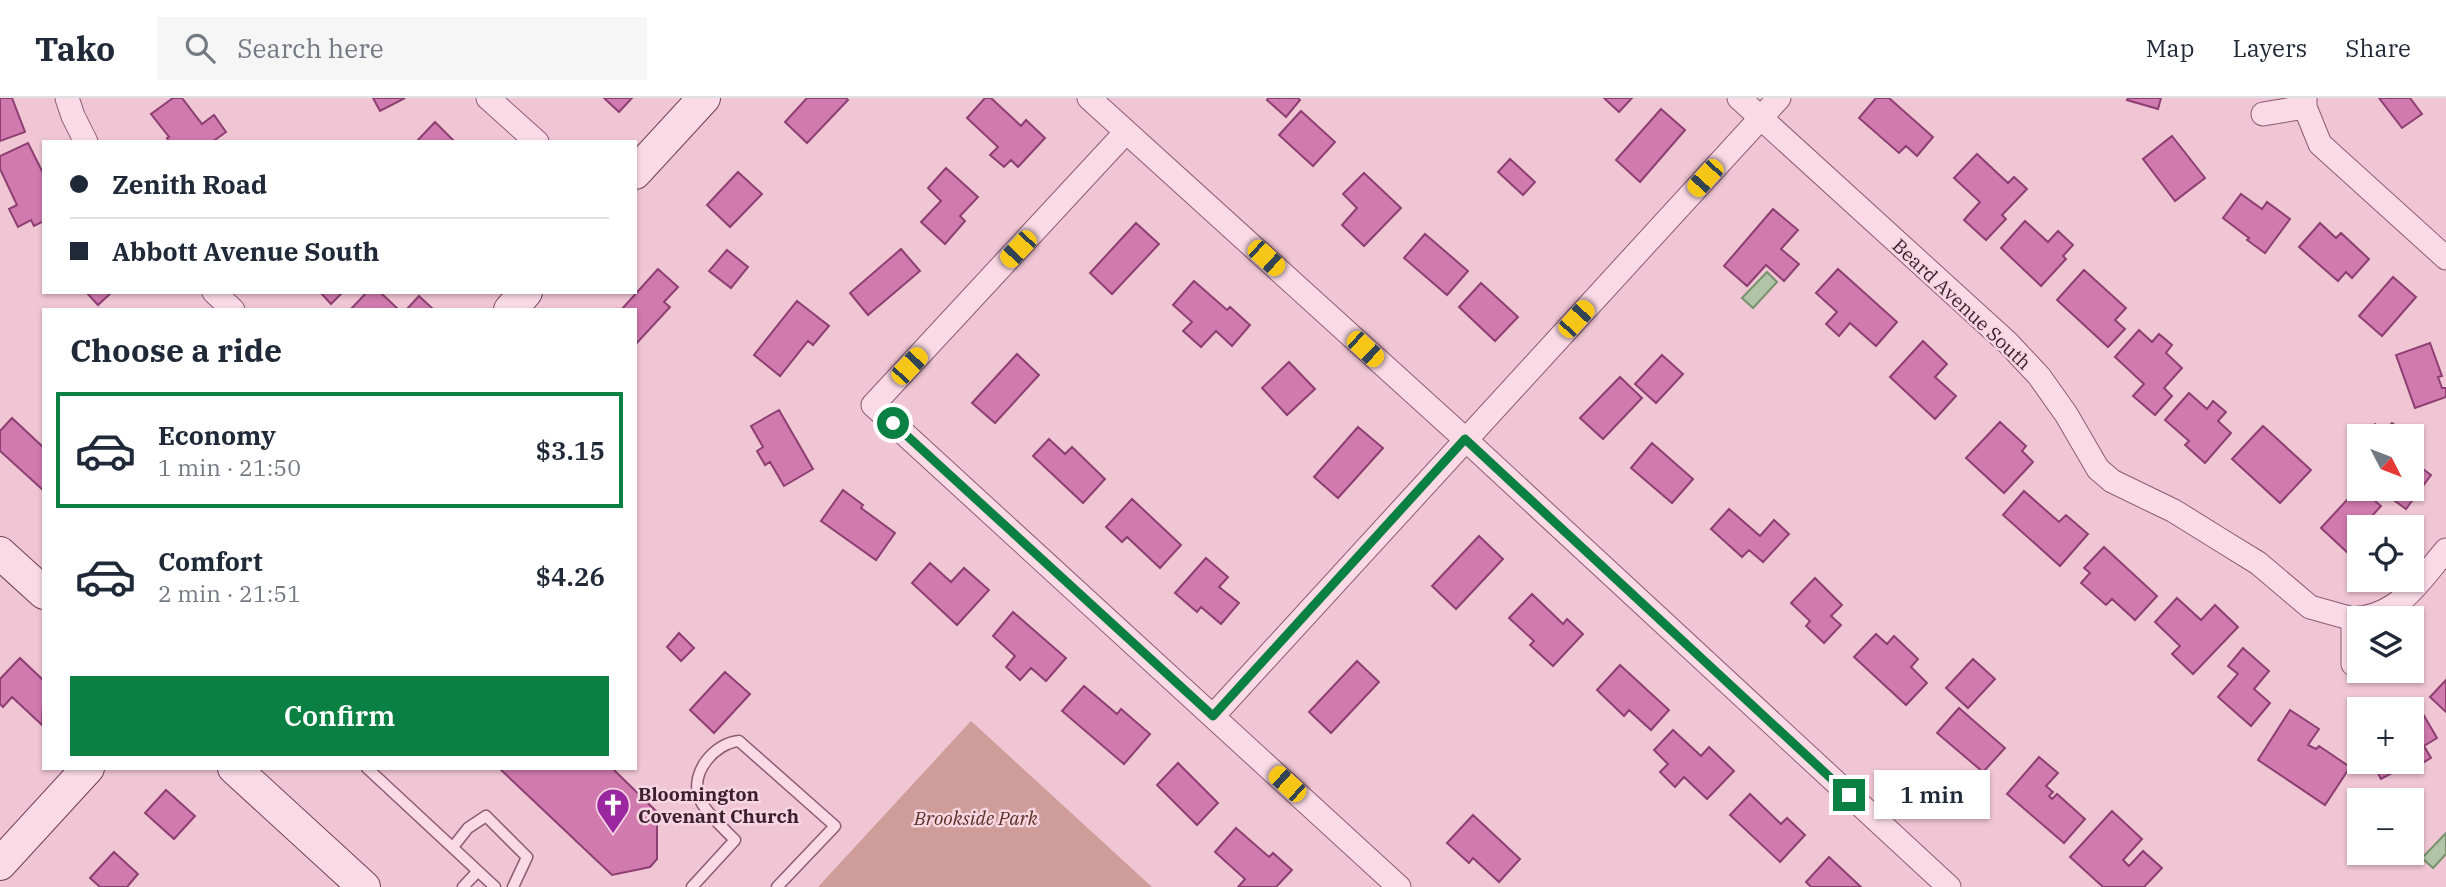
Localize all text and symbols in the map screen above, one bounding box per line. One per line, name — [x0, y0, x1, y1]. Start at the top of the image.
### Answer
search box — [157, 17, 647, 80]
text: Tako — [35, 27, 115, 70]
icon: search — [181, 29, 219, 67]
text: Search here — [237, 31, 384, 65]
text: Map — [2146, 32, 2194, 64]
text: Layers — [2232, 32, 2307, 64]
text: Share — [2345, 32, 2411, 64]
car — [1684, 155, 1727, 201]
text: Zenith Road — [112, 167, 267, 201]
car — [996, 226, 1041, 272]
street label: Beard Avenue South — [1888, 233, 2037, 375]
text: Abbott Avenue South — [112, 234, 379, 268]
car — [1244, 236, 1289, 280]
car — [1555, 296, 1598, 342]
car — [1343, 327, 1388, 371]
text: Choose a ride — [70, 329, 282, 371]
car — [887, 343, 932, 389]
route start — [877, 407, 909, 439]
text: Economy — [158, 418, 276, 452]
icon: car — [74, 419, 137, 482]
north arrow — [2347, 424, 2424, 500]
map controls — [2347, 424, 2424, 865]
text: $3.15 — [536, 433, 605, 467]
text: 1 min · 21:50 — [158, 452, 301, 482]
button: locate — [2347, 515, 2424, 592]
text: Comfort — [158, 544, 263, 578]
icon: car — [74, 545, 137, 608]
text: $4.26 — [536, 559, 605, 593]
text: 2 min · 21:51 — [158, 578, 301, 608]
button: layers — [2347, 606, 2424, 683]
button: Confirm — [70, 676, 609, 756]
button: + — [2347, 697, 2424, 774]
car — [1265, 762, 1310, 806]
callout: 1 min — [1874, 770, 1989, 820]
route end — [1833, 779, 1865, 811]
text: 1 min — [1900, 779, 1964, 809]
place label: Bloomington Covenant Church — [638, 782, 799, 828]
church icon: Bloomington Covenant Church — [594, 786, 632, 835]
button: − — [2347, 788, 2424, 865]
park label: Brookside Park — [913, 806, 1039, 830]

